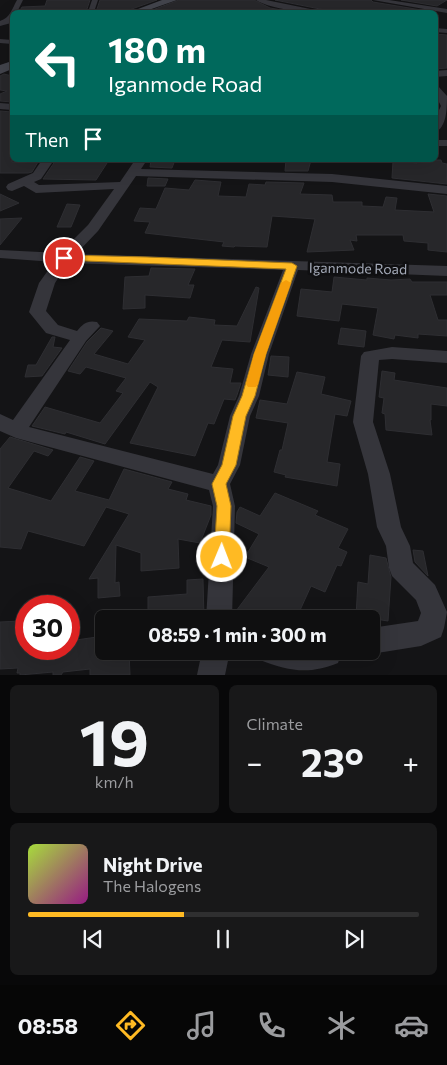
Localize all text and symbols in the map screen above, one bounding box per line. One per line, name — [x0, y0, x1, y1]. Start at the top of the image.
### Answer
text: 180 m — [108, 27, 206, 70]
icon: left — [25, 30, 90, 95]
text: Iganmode Road — [108, 70, 262, 97]
icon: arrive — [79, 125, 107, 153]
text: Then — [25, 128, 69, 151]
pin — [43, 237, 85, 279]
icon: arrive — [50, 244, 78, 272]
street label: Iganmode Road — [309, 259, 407, 277]
position arrow — [195, 530, 247, 582]
speed limit sign: 30 — [15, 595, 80, 660]
text: 08:59 · 1 min · 300 m — [148, 623, 327, 646]
text: 19 — [79, 700, 149, 779]
text: Climate — [247, 714, 303, 733]
text: 23° — [301, 738, 364, 785]
text: − — [247, 745, 262, 779]
text: + — [403, 745, 419, 779]
text: km/h — [95, 772, 134, 791]
text: Night Drive — [103, 853, 203, 876]
text: The Halogens — [103, 876, 201, 895]
icon: previous — [79, 925, 107, 953]
icon: pause — [209, 925, 237, 953]
icon: next — [340, 925, 368, 953]
icon: directions — [113, 1008, 148, 1043]
icon: music — [184, 1008, 219, 1043]
icon: phone — [254, 1008, 289, 1043]
icon: climate — [324, 1008, 359, 1043]
icon: car — [394, 1008, 429, 1043]
text: 08:58 — [18, 1012, 78, 1039]

